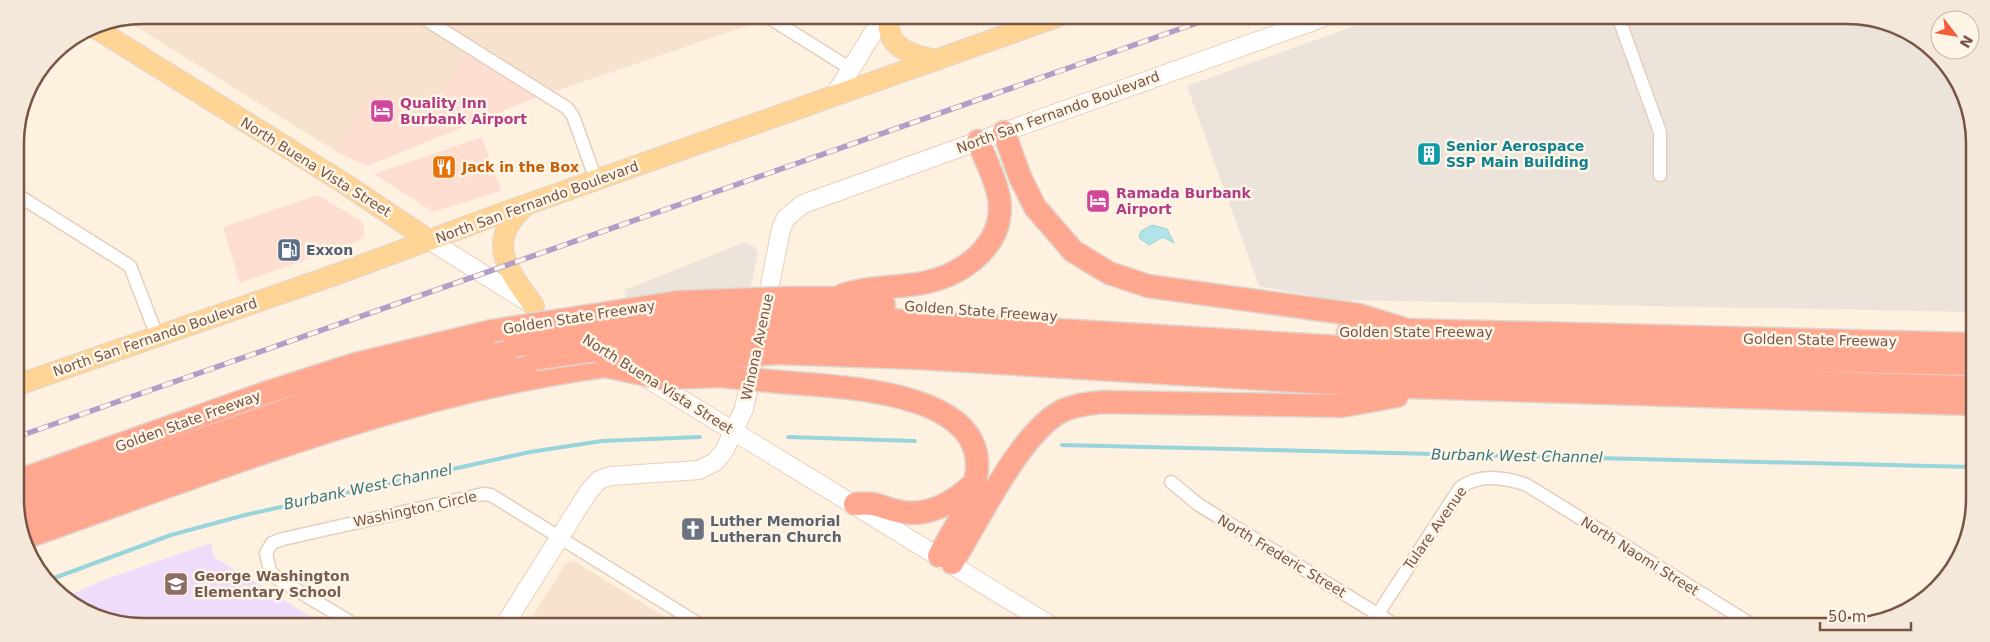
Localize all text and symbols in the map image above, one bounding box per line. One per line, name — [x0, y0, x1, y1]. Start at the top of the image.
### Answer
north arrow — [1930, 10, 1980, 60]
text: N — [1956, 33, 1976, 51]
street label: North San Fernando Boulevard — [954, 68, 1162, 156]
place label: Quality Inn Burbank Airport — [400, 95, 527, 127]
hotel icon: Quality Inn Burbank Airport — [369, 98, 395, 124]
street label: North Buena Vista Street — [238, 114, 394, 220]
place label: Senior Aerospace SSP Main Building — [1446, 138, 1589, 170]
building icon: Senior Aerospace SSP Main Building — [1416, 141, 1442, 167]
restaurant icon: Jack in the Box — [431, 154, 457, 180]
street label: North San Fernando Boulevard — [433, 158, 641, 246]
place label: Jack in the Box — [461, 159, 579, 175]
place label: Ramada Burbank Airport — [1116, 185, 1252, 217]
hotel icon: Ramada Burbank Airport — [1085, 188, 1111, 214]
fuel station icon: Exxon — [276, 237, 302, 263]
place label: Exxon — [306, 242, 353, 258]
street label: Winona Avenue — [738, 292, 776, 402]
street label: North San Fernando Boulevard — [51, 294, 259, 380]
street label: Golden State Freeway — [502, 297, 656, 337]
street label: Golden State Freeway — [904, 298, 1058, 324]
street label: Golden State Freeway — [1339, 324, 1493, 340]
street label: North Buena Vista Street — [580, 331, 736, 437]
street label: Golden State Freeway — [1743, 331, 1897, 349]
street label: Golden State Freeway — [113, 387, 263, 455]
water label: Burbank West Channel — [1431, 446, 1604, 467]
water label: Burbank West Channel — [282, 460, 455, 514]
street label: Tulare Avenue — [1400, 483, 1470, 574]
street label: Washington Circle — [352, 488, 478, 530]
street label: North Frederic Street — [1215, 511, 1349, 601]
place label: Luther Memorial Lutheran Church — [710, 513, 842, 545]
street label: North Naomi Street — [1578, 513, 1702, 599]
church icon: Luther Memorial Lutheran Church — [680, 516, 706, 542]
place label: George Washington Elementary School — [194, 568, 350, 600]
school or university icon: George Washington Elementary School — [163, 571, 189, 597]
scale bar — [1820, 600, 1911, 632]
text: 50 m — [1828, 608, 1866, 626]

